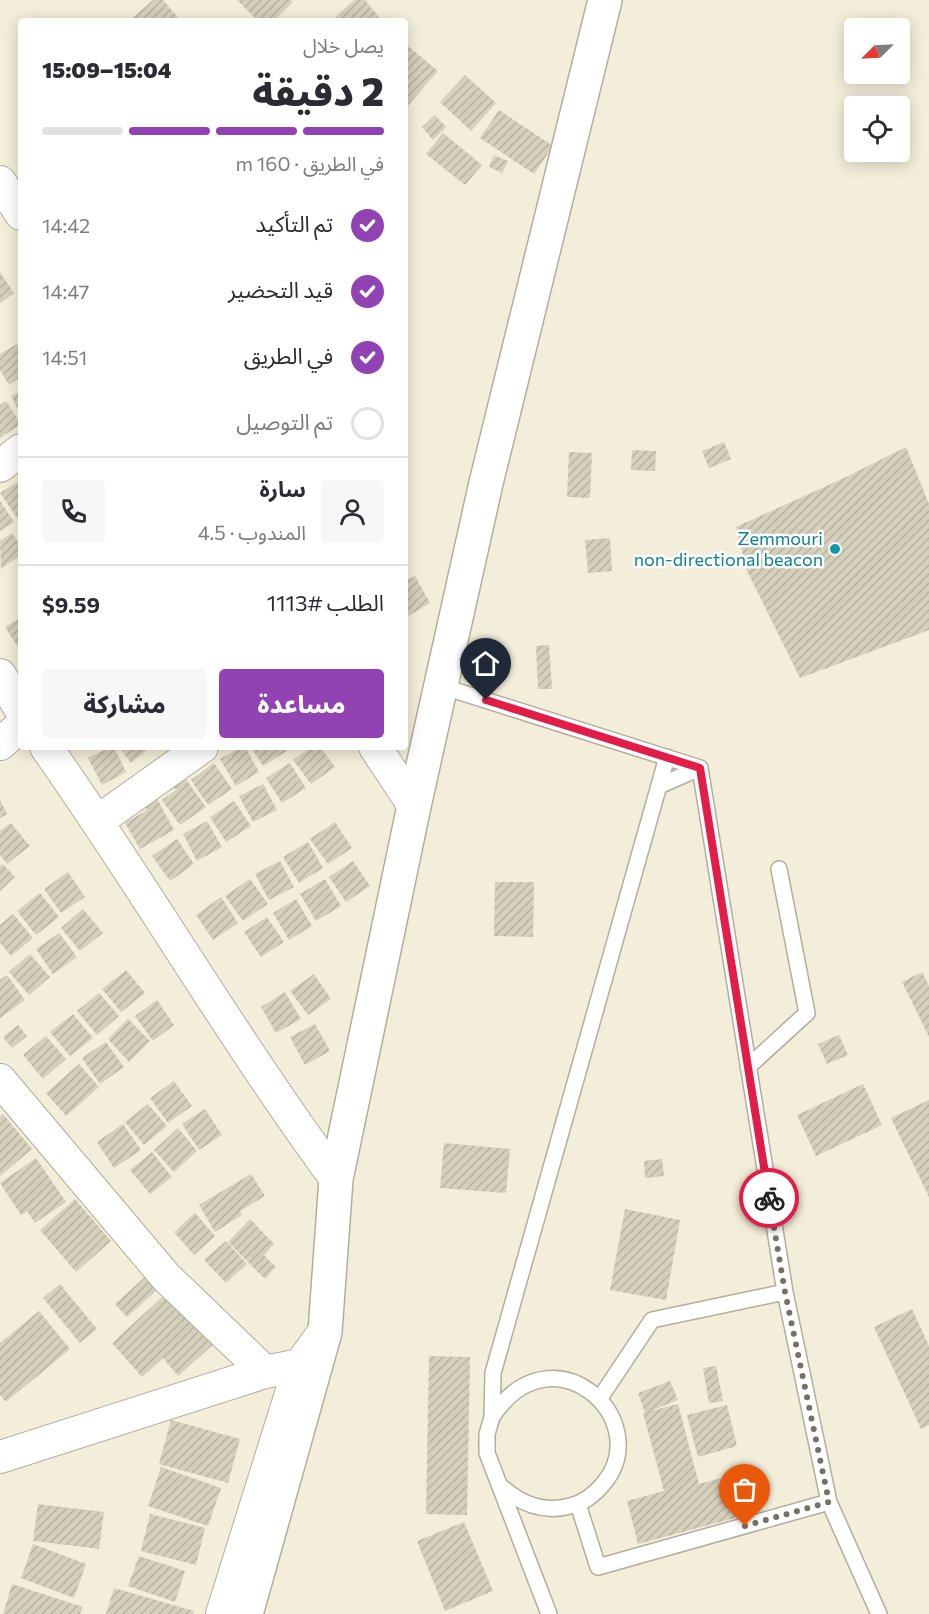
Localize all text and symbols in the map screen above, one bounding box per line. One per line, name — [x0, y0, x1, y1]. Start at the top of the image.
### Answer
north arrow — [844, 18, 910, 84]
map controls — [844, 18, 910, 162]
text: يصل خلال — [303, 33, 384, 57]
text: 15:04–15:09 — [42, 56, 171, 83]
text: 2 دقيقة — [252, 66, 384, 114]
button: locate — [844, 96, 910, 162]
text: في الطريق · 160 m — [235, 151, 384, 175]
icon: check — [351, 209, 384, 242]
text: تم التأكيد — [255, 210, 333, 237]
text: 14:42 — [42, 213, 90, 237]
icon: check — [351, 275, 384, 308]
text: قيد التحضير — [228, 276, 333, 303]
text: 14:47 — [42, 279, 89, 303]
icon: check — [351, 341, 384, 374]
text: في الطريق — [244, 342, 333, 369]
text: 14:51 — [42, 345, 87, 369]
text: تم التوصيل — [236, 408, 333, 435]
text: سارة — [260, 475, 306, 502]
button: phone — [42, 480, 105, 543]
button: person — [321, 480, 384, 543]
text: المندوب · 4.5 — [198, 520, 306, 544]
place label: Zemmouri non-directional beacon — [634, 527, 823, 570]
marker: Zemmouri non-directional beacon — [828, 542, 842, 556]
text: الطلب #1113 — [267, 589, 384, 616]
text: $9.59 — [42, 591, 100, 618]
pin — [460, 638, 511, 700]
icon: home — [469, 647, 502, 680]
button: مشاركة — [42, 669, 207, 738]
button: مساعدة — [219, 669, 384, 738]
courier — [739, 1168, 799, 1228]
icon: bike — [753, 1182, 786, 1215]
pin — [719, 1464, 770, 1526]
icon: bag — [728, 1473, 761, 1506]

